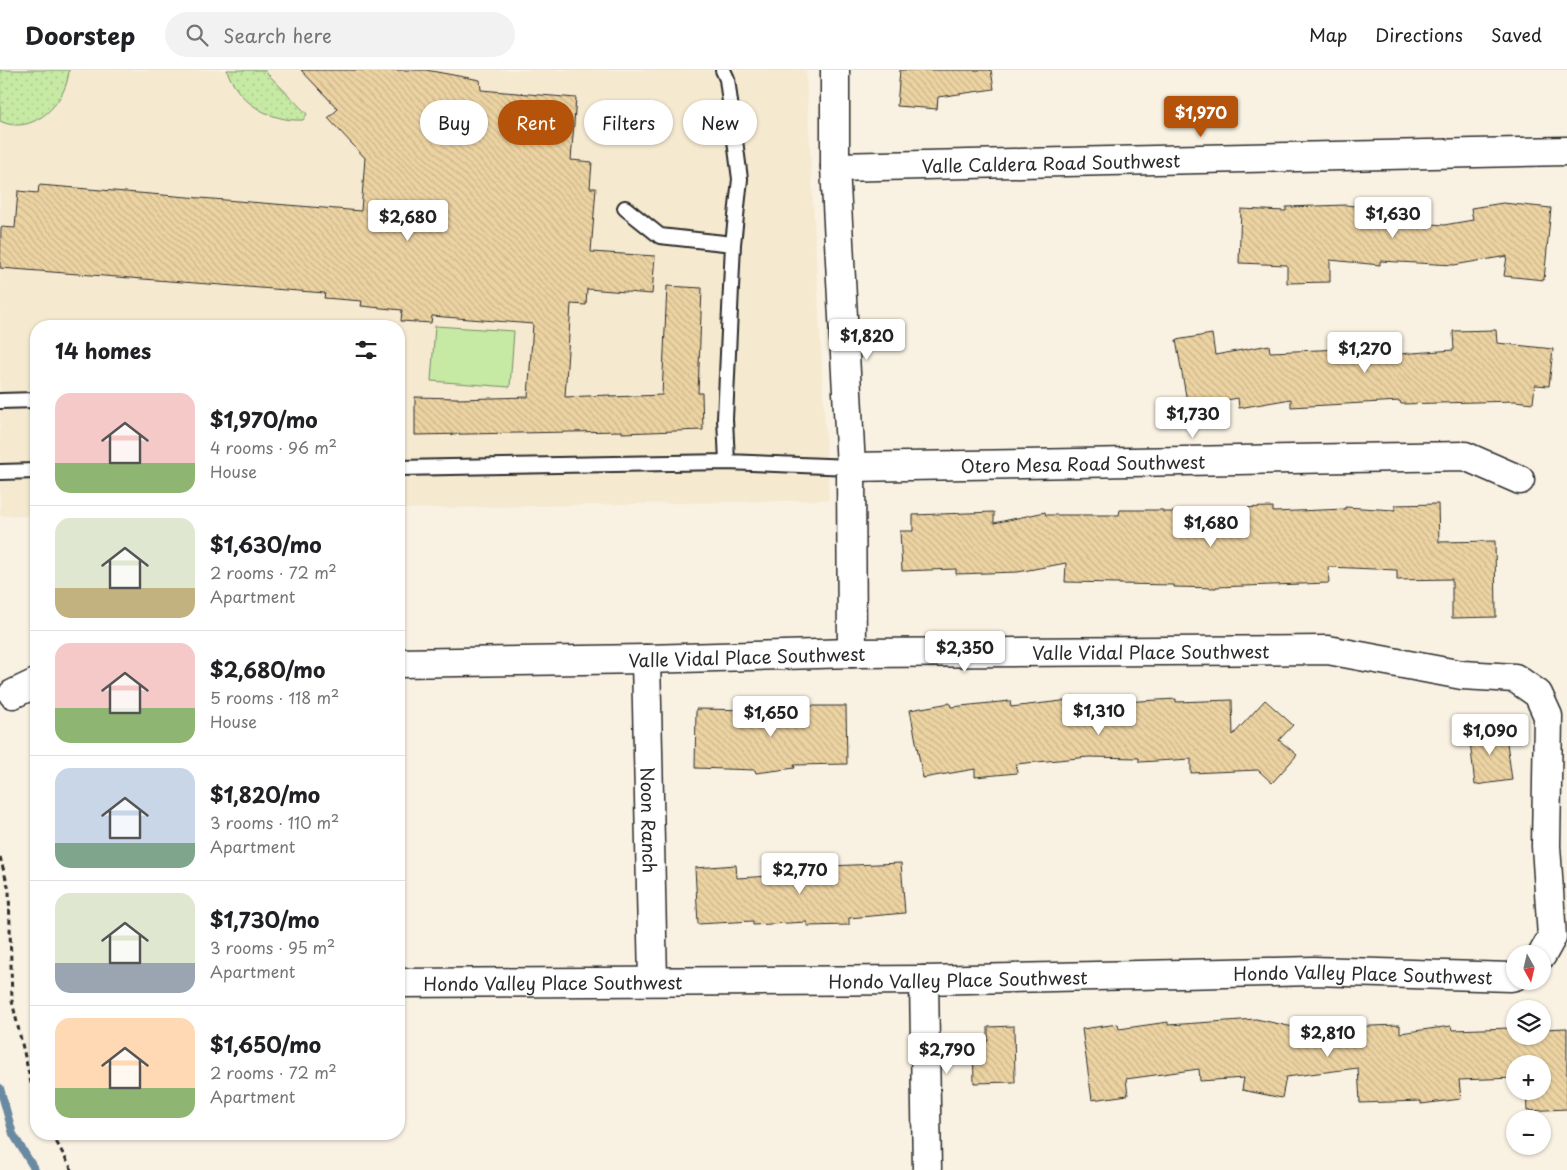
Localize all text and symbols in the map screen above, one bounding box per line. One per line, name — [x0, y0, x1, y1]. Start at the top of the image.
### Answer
search box — [165, 12, 515, 57]
text: Doorstep — [25, 17, 135, 53]
icon: search — [183, 21, 211, 49]
text: Search here — [223, 21, 332, 49]
text: Map — [1309, 21, 1347, 48]
text: Directions — [1375, 21, 1463, 48]
text: Saved — [1491, 21, 1542, 48]
pin: $1,970 — [1160, 96, 1242, 138]
chip: Buy — [420, 100, 488, 145]
chip: Rent — [498, 100, 574, 145]
chip: Filters — [584, 100, 673, 145]
chip: New — [683, 100, 757, 145]
text: $1,970 — [1175, 100, 1227, 124]
street label: Valle Caldera Road Southwest — [921, 146, 1181, 179]
pin: $1,630 — [1352, 196, 1434, 239]
pin: $2,680 — [367, 200, 449, 242]
text: $1,630 — [1365, 201, 1421, 225]
text: $2,680 — [379, 204, 437, 228]
pin: $1,820 — [826, 318, 908, 361]
text: $1,820 — [840, 323, 894, 347]
pin: $1,270 — [1324, 332, 1406, 374]
text: 14 homes — [55, 334, 151, 366]
icon: filters — [352, 336, 380, 364]
text: $1,270 — [1338, 336, 1392, 360]
pin: $1,730 — [1152, 396, 1234, 439]
text: $1,730 — [1166, 401, 1220, 425]
text: $1,970/mo — [210, 403, 318, 435]
icon: home — [95, 413, 155, 473]
text: 4 rooms · 96 m² — [210, 435, 337, 459]
street label: Otero Mesa Road Southwest — [960, 447, 1205, 479]
text: House — [210, 459, 257, 483]
pin: $1,680 — [1170, 506, 1252, 548]
text: $1,680 — [1184, 510, 1238, 534]
text: $1,630/mo — [210, 528, 322, 560]
icon: home — [95, 538, 155, 598]
text: 2 rooms · 72 m² — [210, 560, 337, 584]
text: Apartment — [210, 584, 295, 608]
pin: $2,350 — [924, 630, 1006, 673]
text: $2,350 — [936, 635, 994, 659]
street label: Valle Vidal Place Southwest — [1032, 637, 1270, 665]
street label: Valle Vidal Place Southwest — [628, 639, 866, 673]
text: $2,680/mo — [210, 653, 325, 685]
icon: home — [95, 663, 155, 723]
text: 5 rooms · 118 m² — [210, 685, 339, 709]
pin: $1,310 — [1058, 694, 1140, 736]
pin: $1,650 — [730, 696, 812, 738]
text: $1,310 — [1073, 698, 1125, 722]
text: $1,650 — [744, 700, 798, 724]
text: House — [210, 709, 257, 733]
pin: $1,090 — [1449, 714, 1531, 756]
text: $1,090 — [1463, 718, 1517, 742]
street label: Noon Ranch — [635, 767, 664, 873]
text: $1,820/mo — [210, 778, 320, 810]
icon: home — [95, 788, 155, 848]
text: 3 rooms · 110 m² — [210, 810, 339, 834]
text: Apartment — [210, 834, 295, 858]
pin: $2,770 — [759, 852, 841, 895]
text: $2,770 — [772, 857, 828, 881]
text: $1,730/mo — [210, 903, 319, 935]
icon: home — [95, 913, 155, 973]
text: 3 rooms · 95 m² — [210, 935, 335, 959]
north arrow — [1506, 945, 1551, 990]
map controls — [1506, 945, 1551, 1155]
street label: Hondo Valley Place Southwest — [1233, 957, 1493, 990]
text: Apartment — [210, 959, 295, 983]
street label: Hondo Valley Place Southwest — [828, 963, 1088, 994]
street label: Hondo Valley Place Southwest — [423, 968, 683, 996]
button: layers — [1506, 1000, 1551, 1045]
pin: $2,810 — [1287, 1016, 1369, 1058]
text: $2,810 — [1301, 1020, 1355, 1044]
text: $1,650/mo — [210, 1028, 321, 1060]
pin: $2,790 — [906, 1032, 988, 1075]
text: $2,790 — [919, 1037, 975, 1061]
icon: home — [95, 1038, 155, 1098]
button: + — [1506, 1055, 1551, 1100]
text: 2 rooms · 72 m² — [210, 1060, 337, 1084]
text: Apartment — [210, 1084, 295, 1108]
button: − — [1506, 1110, 1551, 1155]

